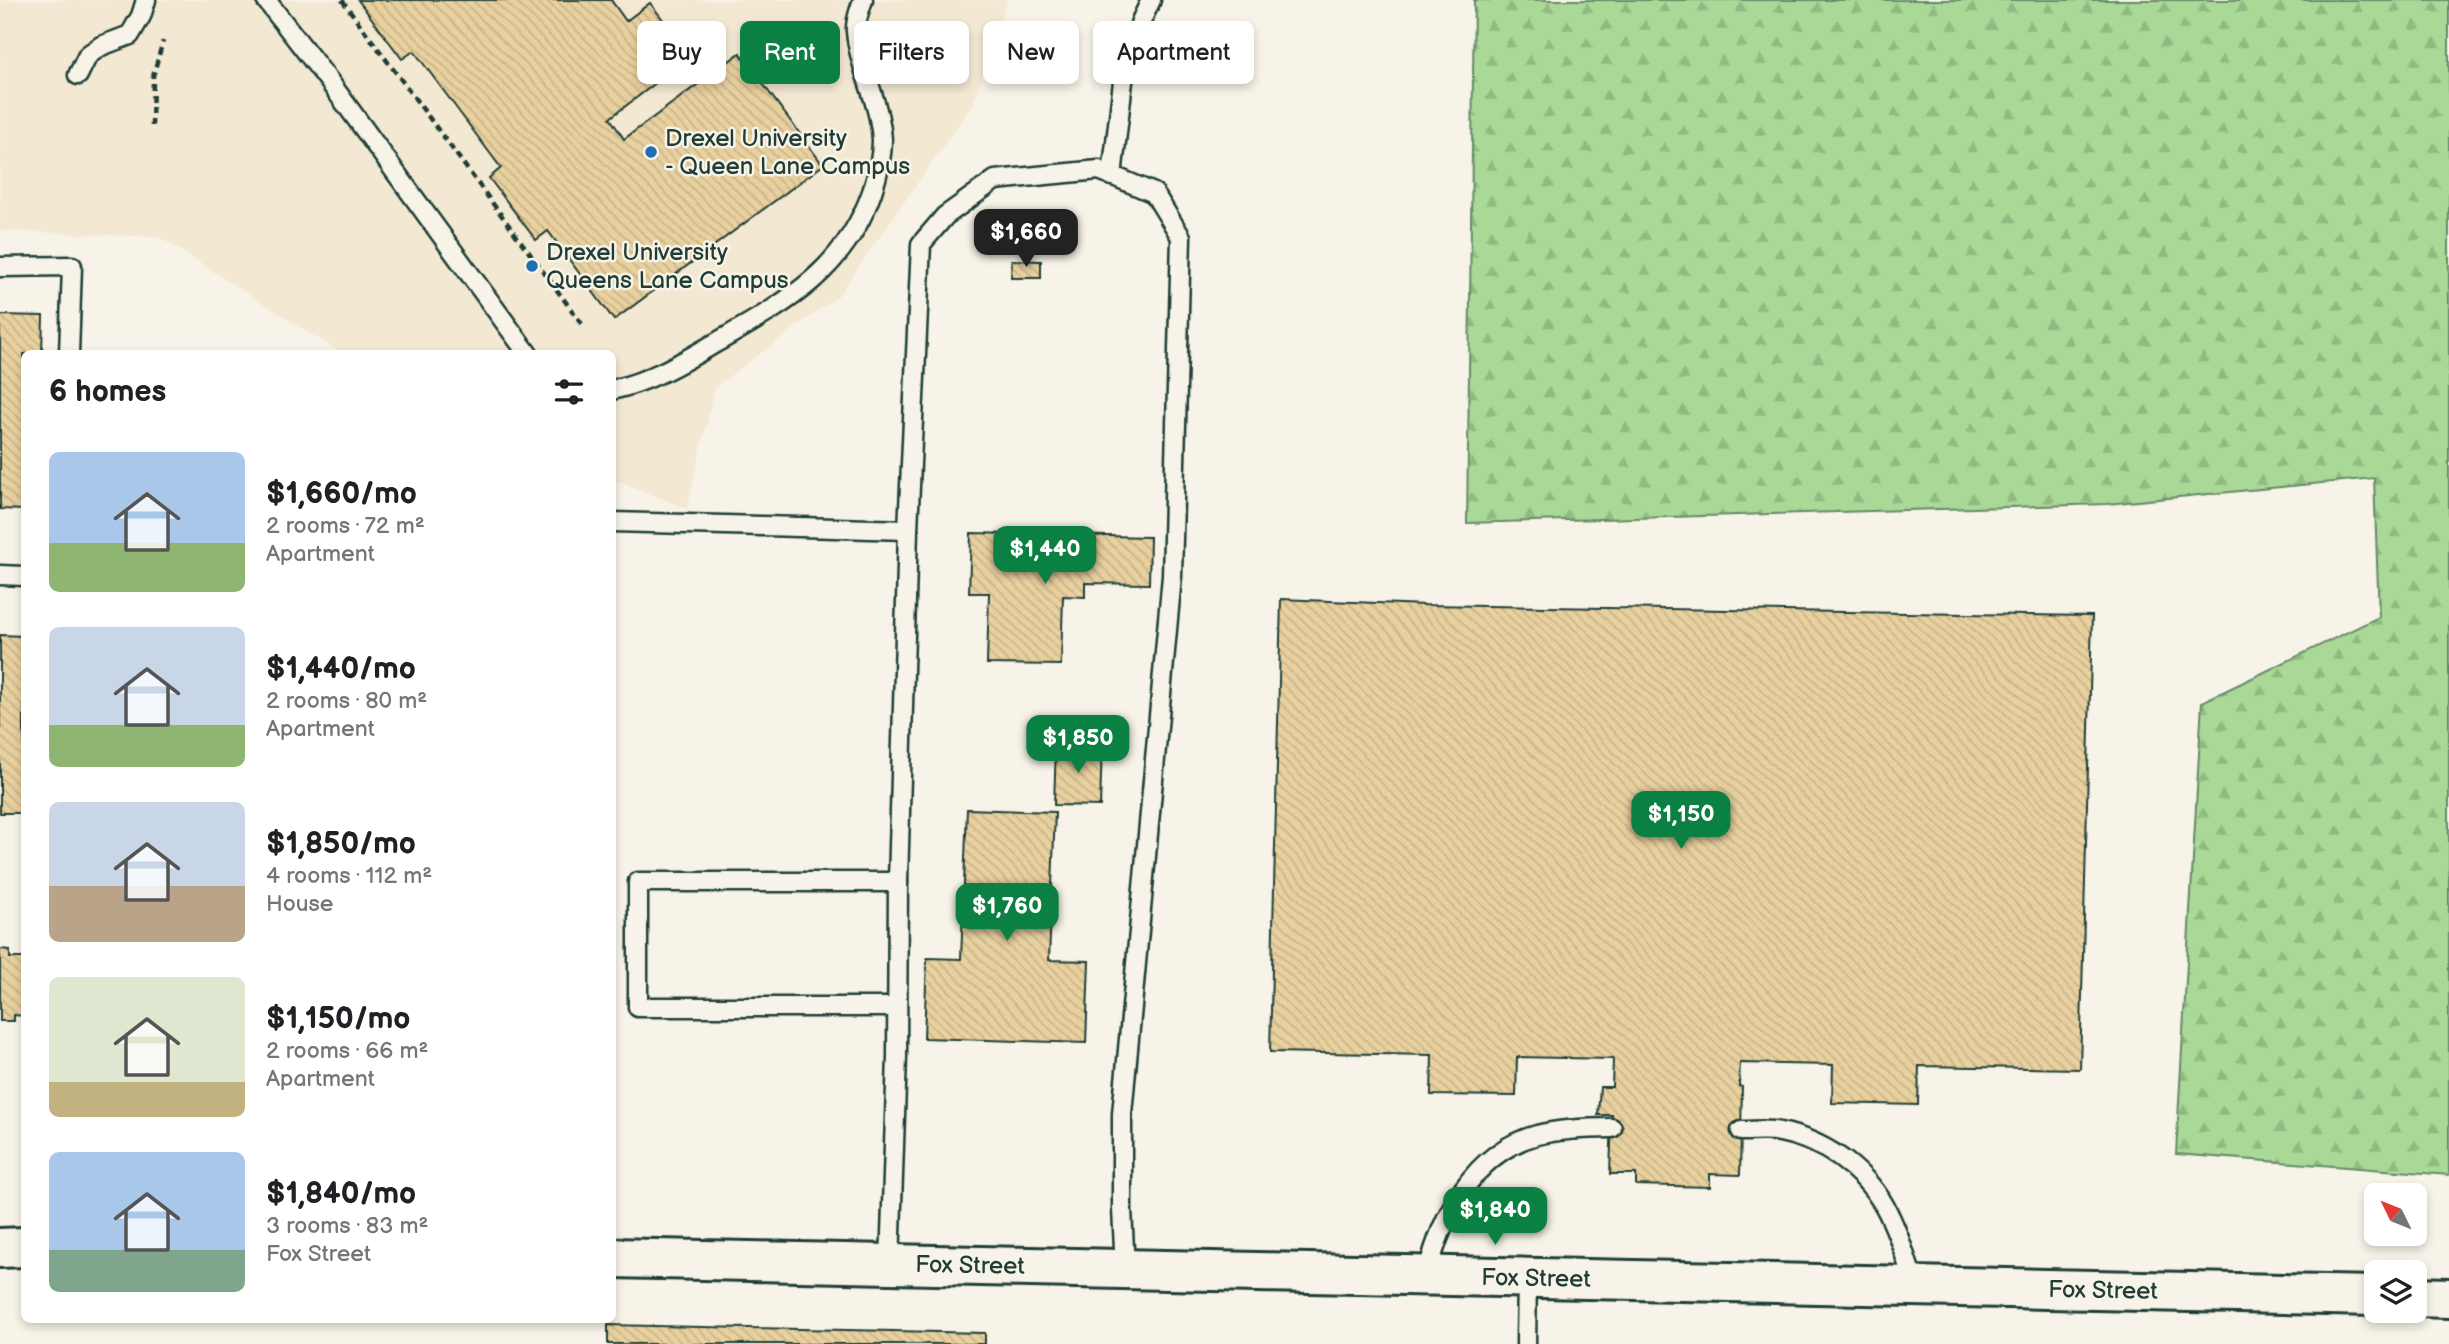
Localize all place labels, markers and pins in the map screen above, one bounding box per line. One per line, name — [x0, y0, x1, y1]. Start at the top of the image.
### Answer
place label: Drexel University - Queen Lane Campus — [665, 124, 910, 181]
marker: Drexel University - Queen Lane Campus — [643, 144, 659, 160]
pin: $1,660 — [969, 210, 1083, 269]
place label: Drexel University Queens Lane Campus — [546, 238, 789, 295]
marker: Drexel University Queens Lane Campus — [524, 258, 540, 274]
pin: $1,440 — [988, 526, 1102, 586]
pin: $1,850 — [1021, 716, 1135, 775]
pin: $1,150 — [1624, 792, 1738, 851]
pin: $1,760 — [950, 884, 1064, 943]
pin: $1,840 — [1438, 1188, 1552, 1247]

